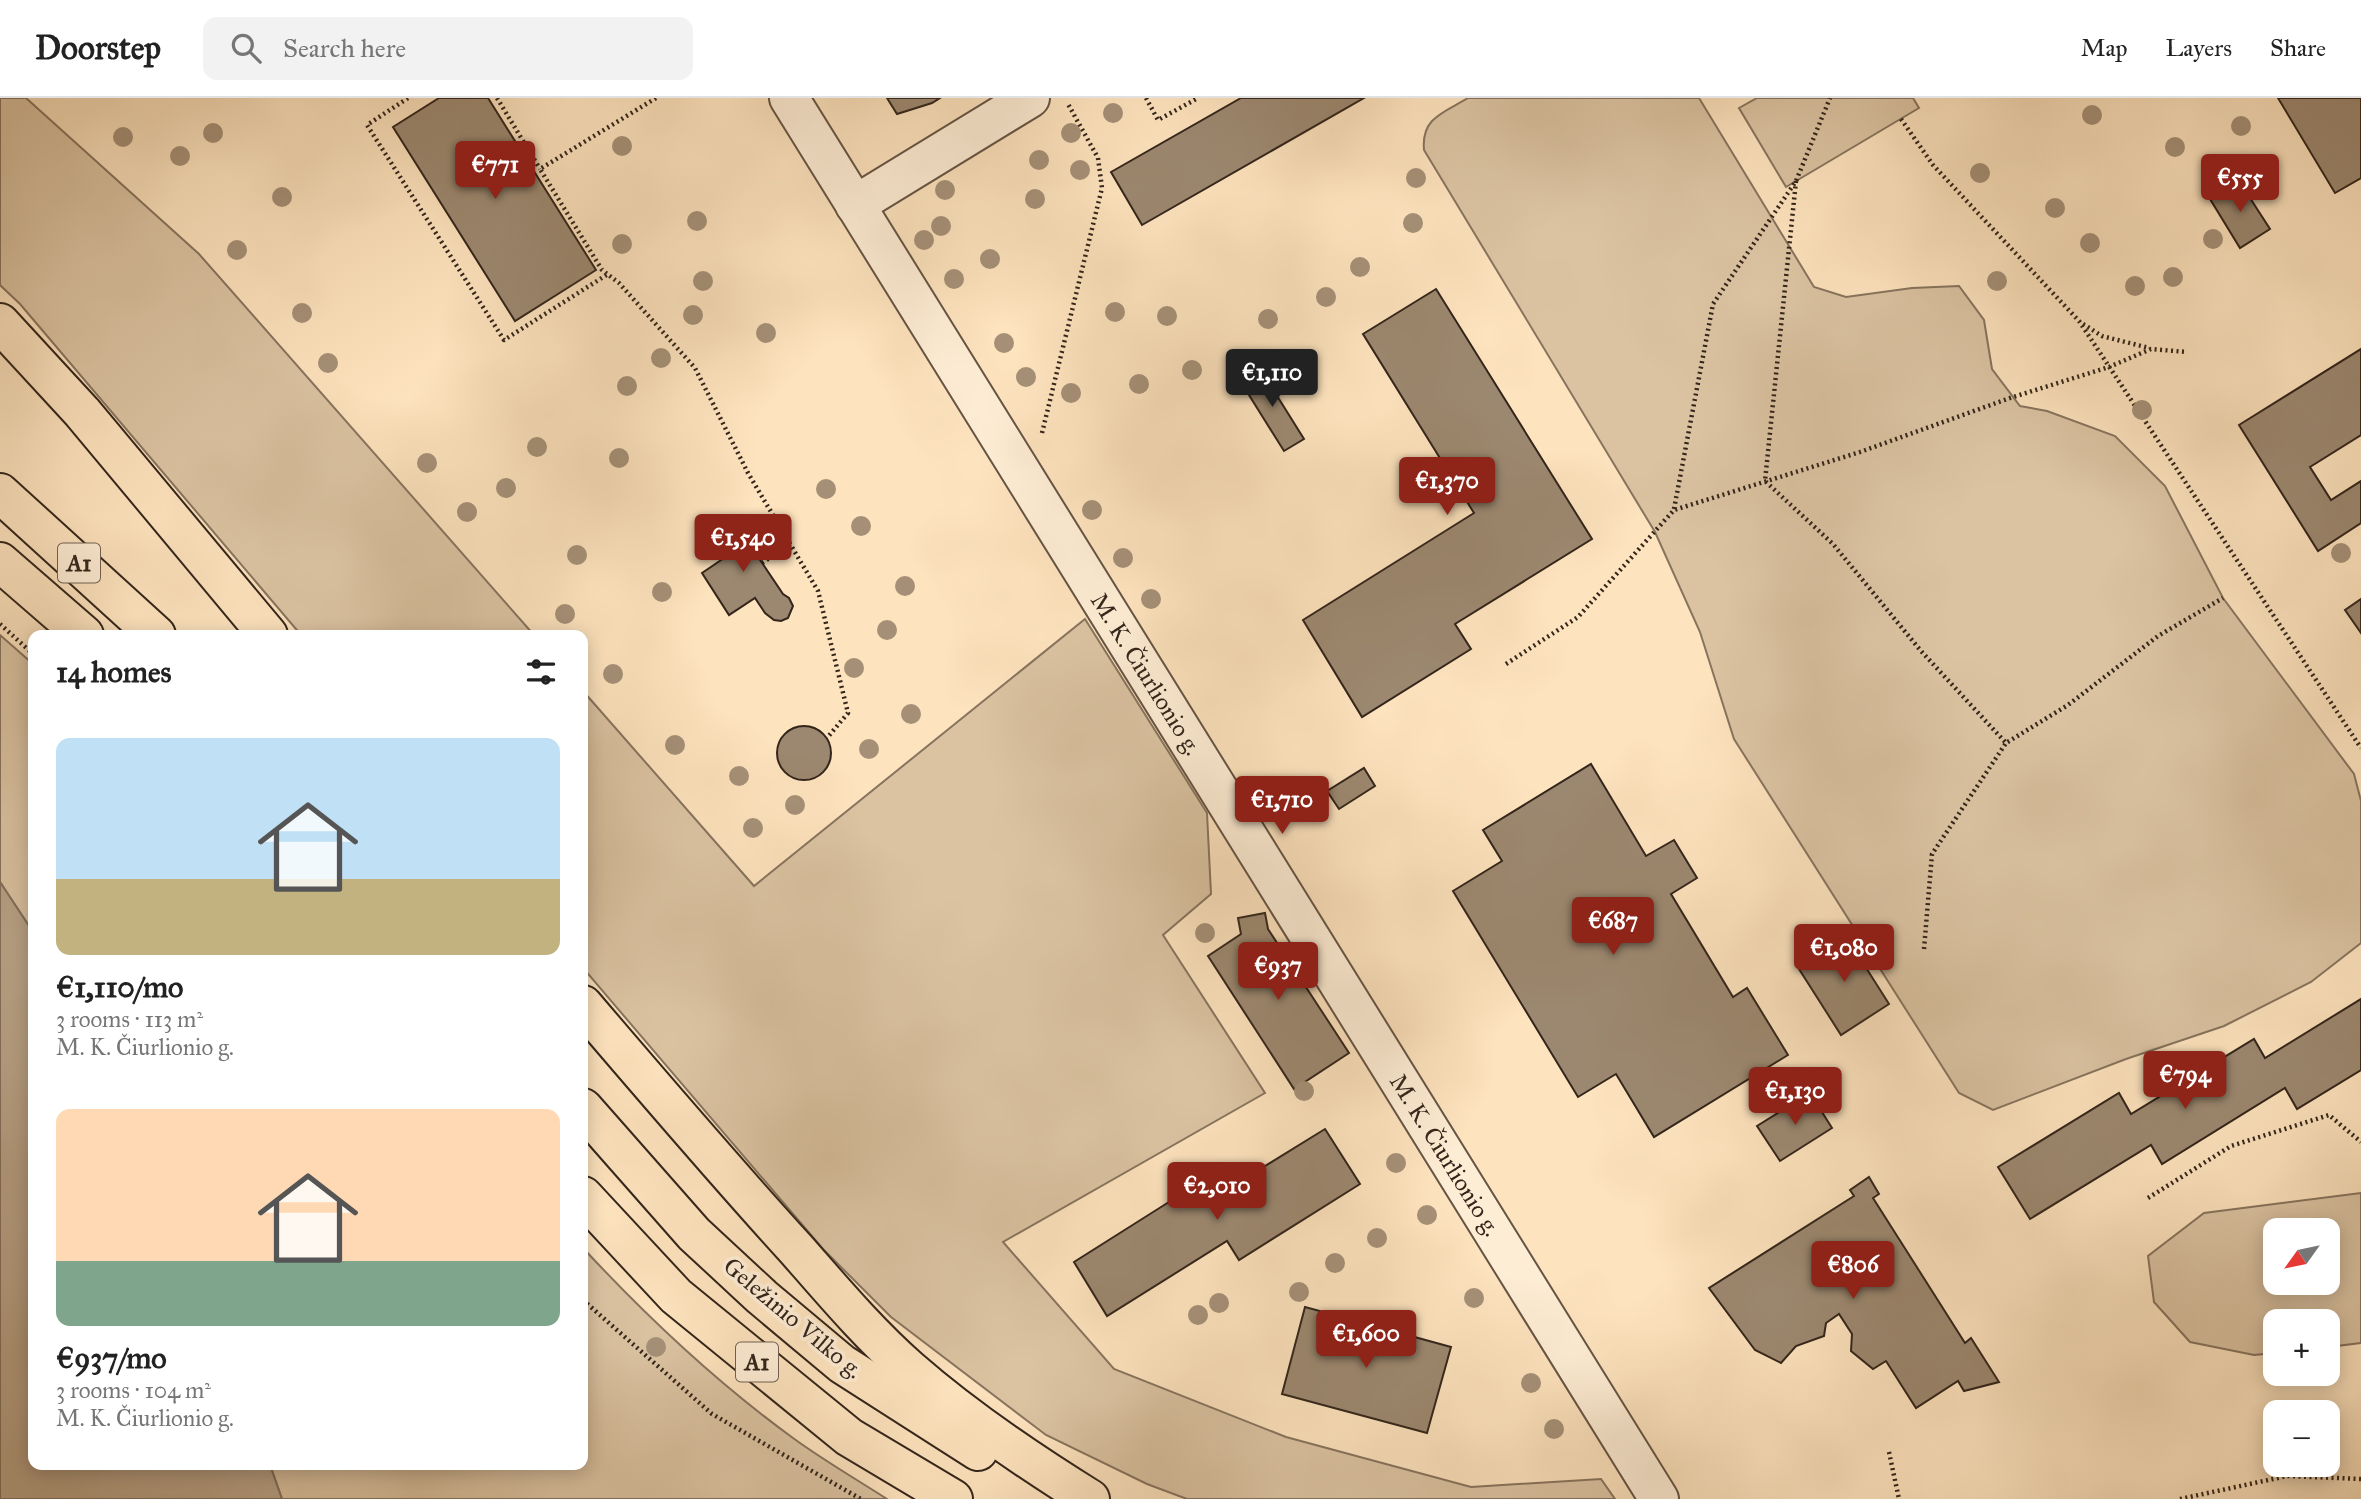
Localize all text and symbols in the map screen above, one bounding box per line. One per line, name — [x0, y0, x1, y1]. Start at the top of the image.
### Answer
search box — [203, 17, 693, 80]
text: Doorstep — [35, 28, 161, 68]
icon: search — [227, 29, 265, 67]
text: Search here — [283, 32, 406, 64]
text: Map — [2081, 33, 2128, 63]
text: Layers — [2166, 33, 2232, 63]
text: Share — [2270, 33, 2326, 63]
pin: €771 — [454, 141, 536, 201]
text: €771 — [471, 150, 519, 178]
pin: €555 — [2199, 155, 2281, 214]
text: €555 — [2217, 163, 2263, 191]
pin: €1,110 — [1215, 350, 1329, 409]
text: €1,110 — [1242, 358, 1302, 386]
pin: €1,370 — [1390, 458, 1504, 517]
text: €1,370 — [1415, 466, 1479, 494]
pin: €1,540 — [686, 514, 800, 574]
text: €1,540 — [711, 523, 775, 551]
road number: A1 — [58, 544, 100, 583]
street label: M. K. Čiurlionio g. — [1084, 587, 1208, 761]
icon: filters — [522, 653, 560, 691]
text: 14 homes — [56, 654, 171, 690]
pin: €1,710 — [1225, 776, 1339, 836]
icon: home — [245, 784, 371, 910]
text: €1,710 — [1251, 785, 1313, 813]
pin: €687 — [1572, 898, 1654, 957]
text: €687 — [1588, 906, 1638, 934]
pin: €1,080 — [1787, 924, 1901, 984]
text: €1,080 — [1810, 933, 1878, 961]
pin: €937 — [1237, 942, 1319, 1002]
text: €937 — [1254, 951, 1302, 979]
text: €1,110/mo — [56, 969, 183, 1005]
text: 3 rooms · 113 m² — [56, 1005, 203, 1033]
text: M. K. Čiurlionio g. — [56, 1033, 234, 1061]
pin: €794 — [2144, 1052, 2226, 1111]
text: €794 — [2159, 1060, 2211, 1088]
street label: M. K. Čiurlionio g. — [1383, 1068, 1507, 1242]
pin: €1,130 — [1738, 1068, 1852, 1127]
text: €1,130 — [1765, 1076, 1825, 1104]
icon: home — [245, 1155, 371, 1281]
pin: €2,010 — [1160, 1162, 1274, 1222]
text: €2,010 — [1183, 1171, 1251, 1199]
north arrow — [2263, 1218, 2340, 1295]
map controls — [2263, 1218, 2340, 1477]
pin: €806 — [1812, 1242, 1894, 1301]
text: €806 — [1827, 1250, 1879, 1278]
street label: Geležinio Vilko g. — [717, 1251, 869, 1385]
button: + — [2263, 1309, 2340, 1386]
pin: €1,600 — [1309, 1310, 1423, 1370]
text: €1,600 — [1332, 1319, 1400, 1347]
text: €937/mo — [56, 1340, 167, 1376]
road number: A1 — [736, 1343, 778, 1382]
text: 3 rooms · 104 m² — [56, 1376, 211, 1404]
button: − — [2263, 1400, 2340, 1477]
text: M. K. Čiurlionio g. — [56, 1404, 234, 1432]

